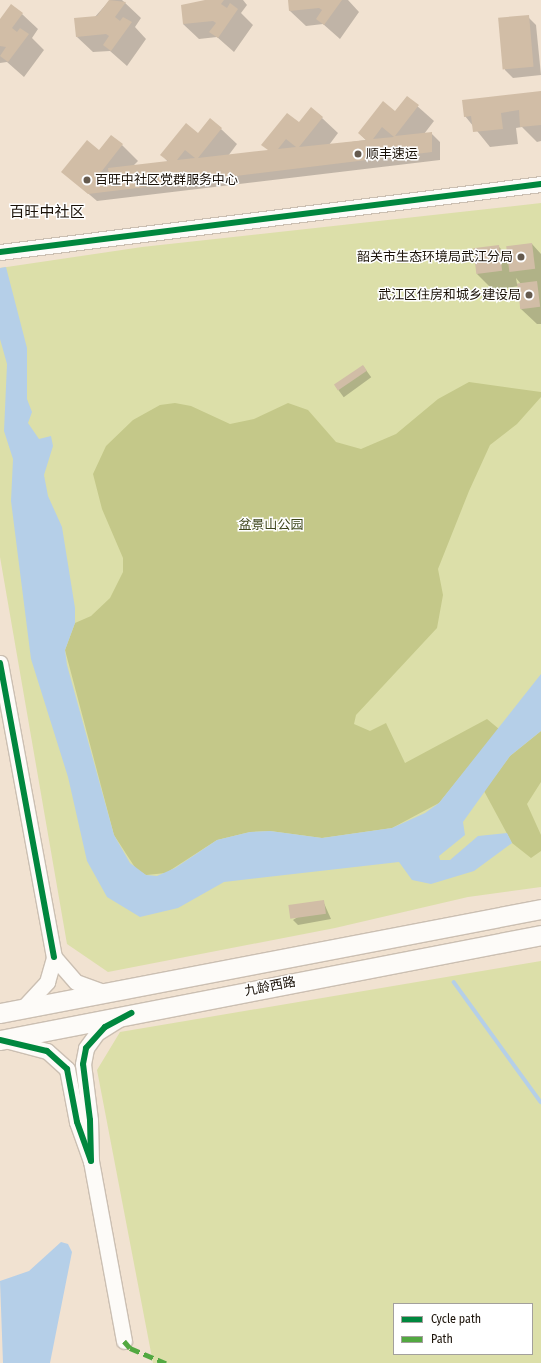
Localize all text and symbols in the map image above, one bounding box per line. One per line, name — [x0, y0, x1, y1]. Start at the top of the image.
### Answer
place label: 顺丰速运 — [366, 146, 418, 162]
marker: 顺丰速运 — [353, 149, 363, 159]
place label: 百旺中社区党群服务中心 — [95, 172, 238, 188]
marker: 百旺中社区党群服务中心 — [82, 175, 92, 185]
district label: 百旺中社区 — [10, 204, 84, 222]
place label: 韶关市生态环境局武江分局 — [357, 249, 513, 265]
marker: 韶关市生态环境局武江分局 — [516, 252, 526, 262]
place label: 武江区住房和城乡建设局 — [378, 287, 521, 303]
marker: 武江区住房和城乡建设局 — [524, 290, 534, 300]
park label: 盆景山公园 — [239, 517, 303, 533]
street label: 九龄西路 — [243, 974, 297, 1000]
legend — [393, 1303, 533, 1355]
text: Cycle path — [431, 1312, 481, 1326]
text: Path — [431, 1332, 453, 1346]

